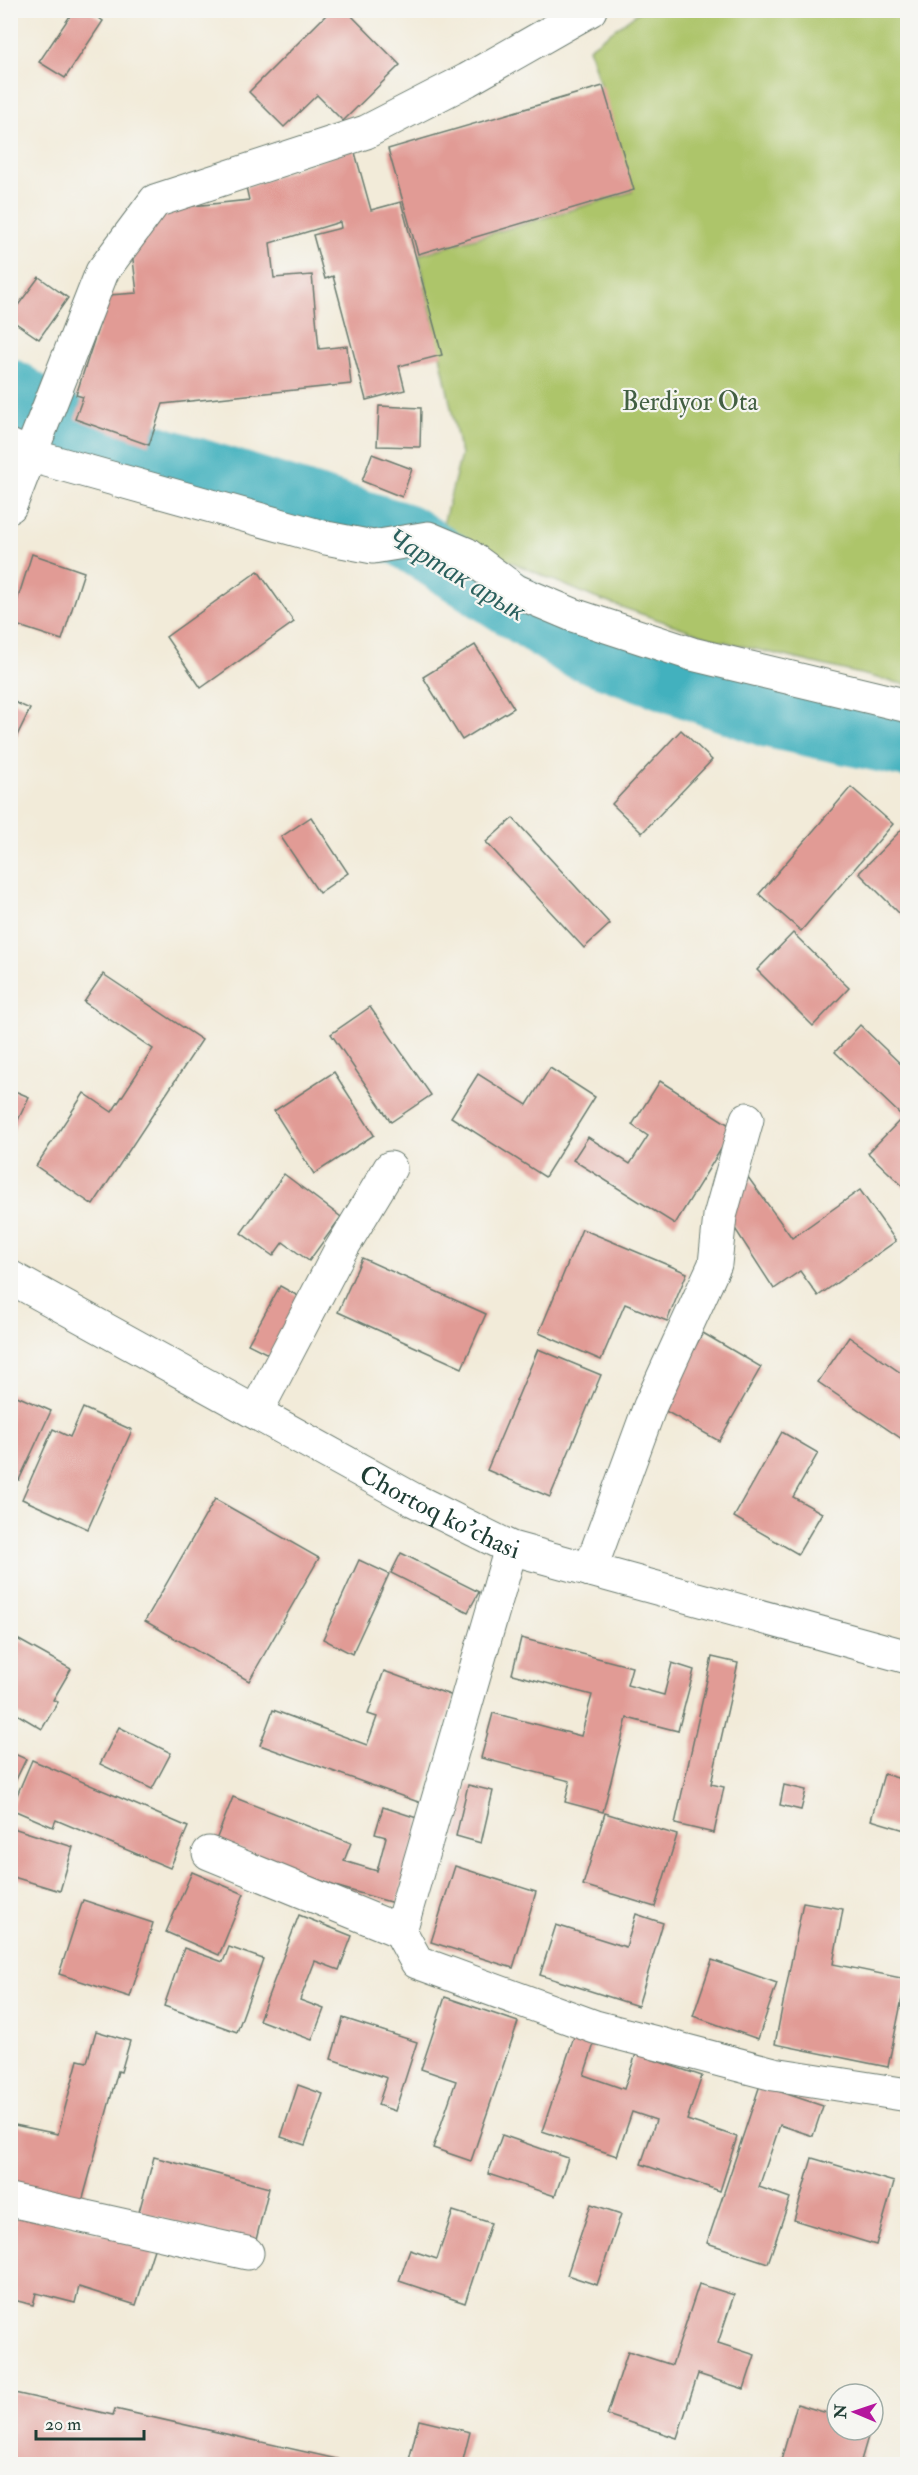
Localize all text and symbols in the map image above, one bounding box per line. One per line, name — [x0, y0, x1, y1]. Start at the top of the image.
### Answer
park label: Berdiyor Ota — [622, 386, 758, 418]
water label: Чартак арык — [382, 520, 532, 629]
street label: Chortoq ko'chasi — [354, 1458, 523, 1567]
north arrow — [825, 2382, 885, 2442]
scale bar — [36, 2403, 144, 2441]
text: N — [831, 2403, 851, 2420]
text: 20 m — [45, 2413, 81, 2436]

